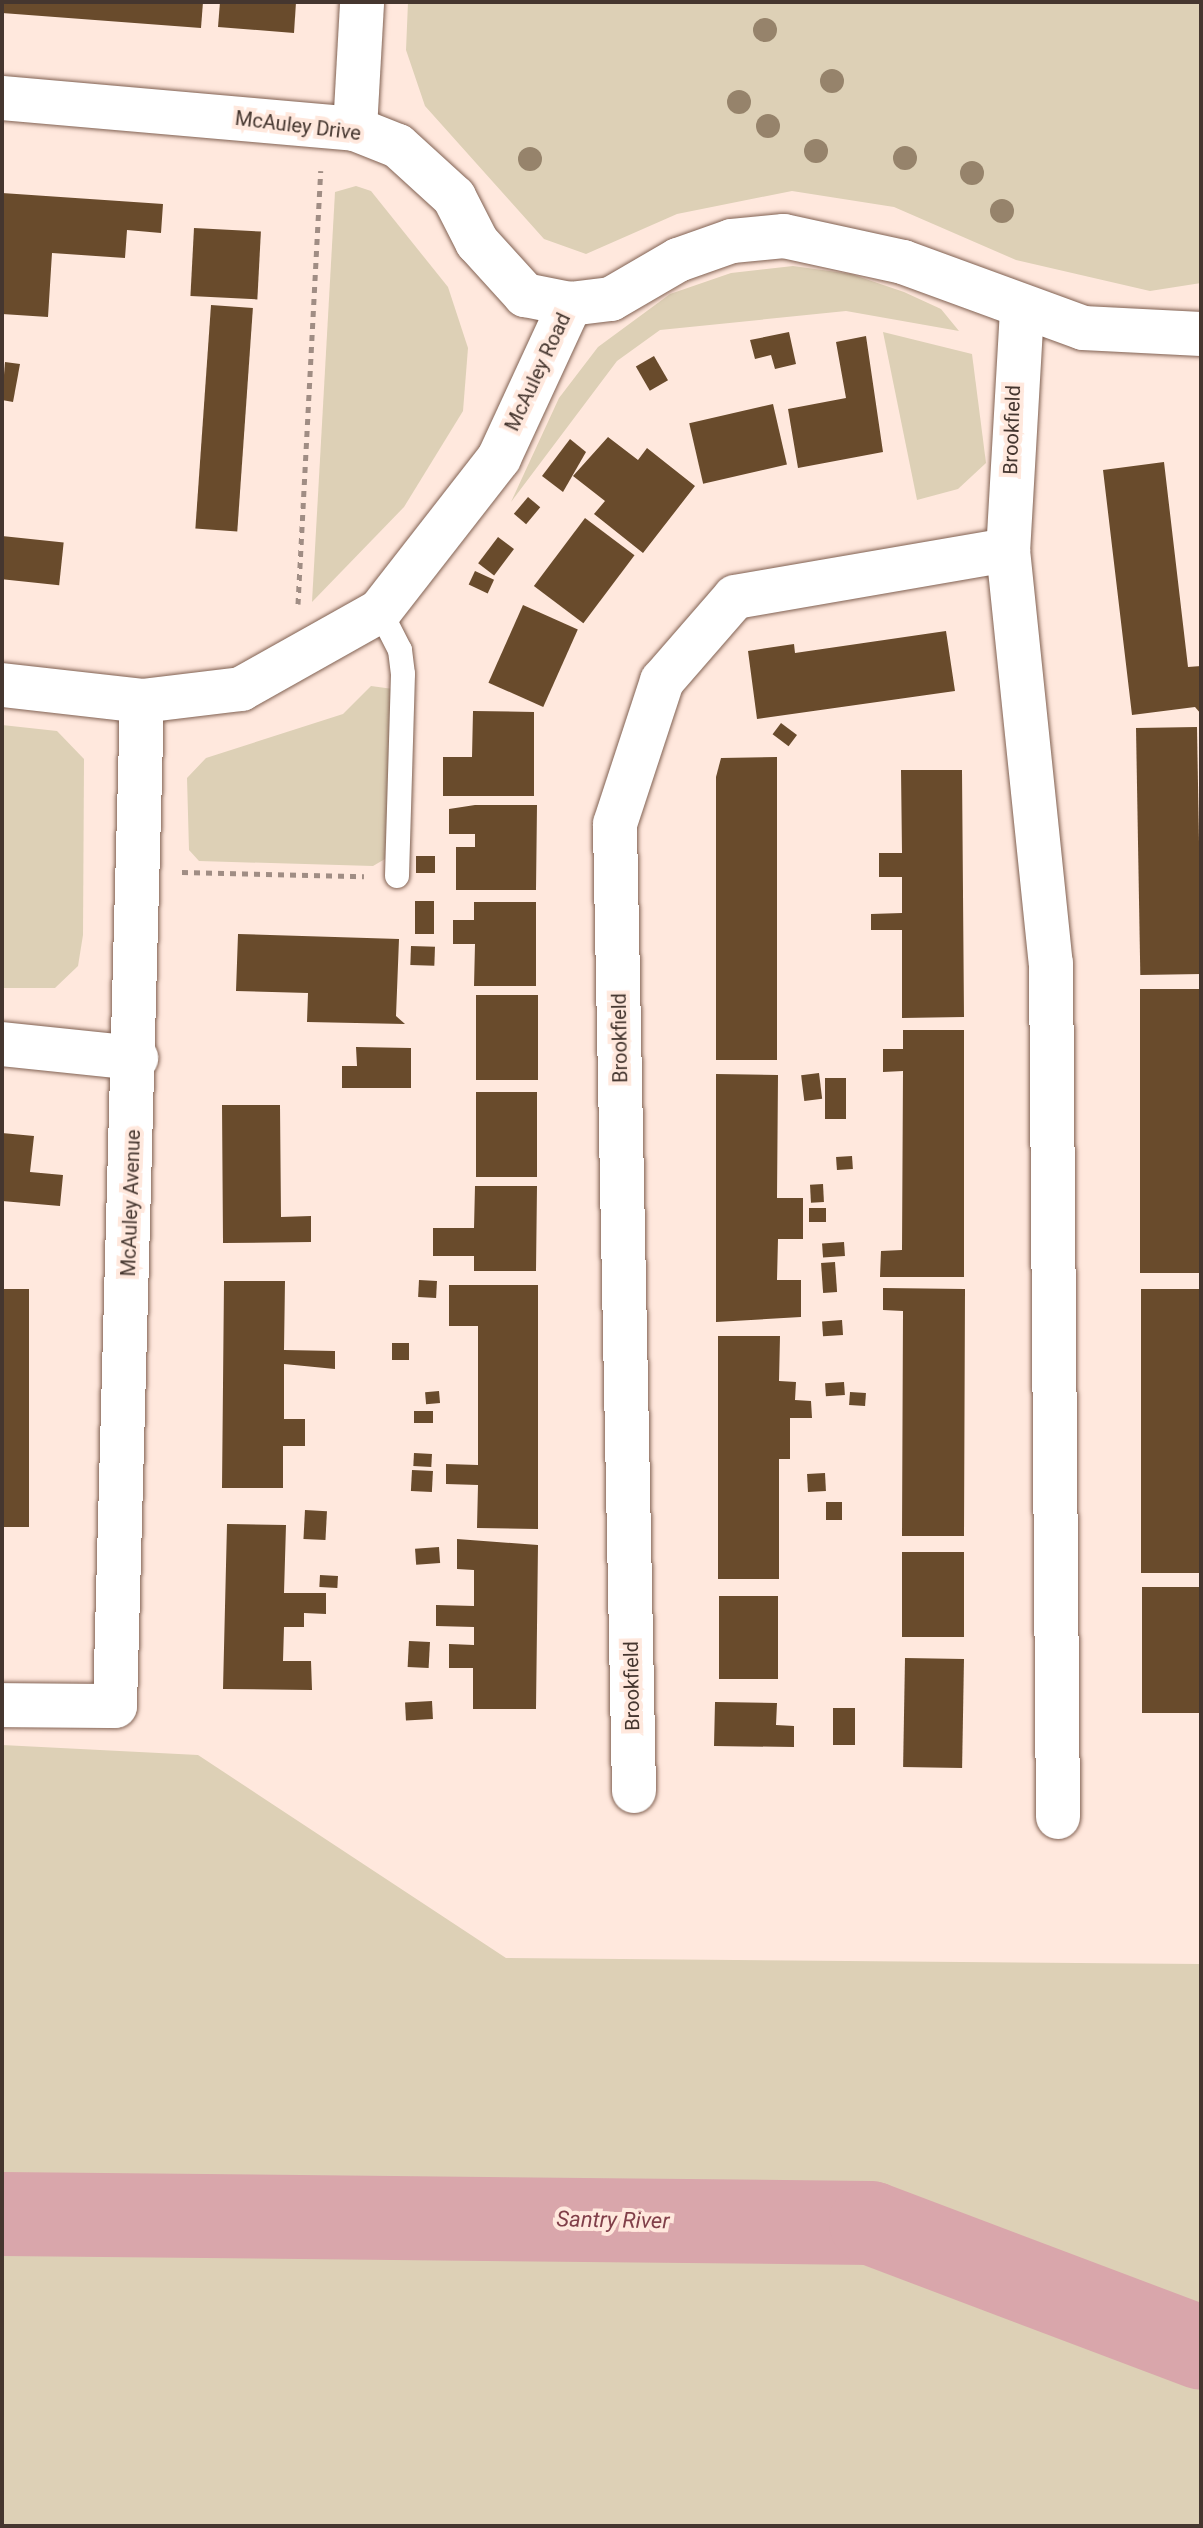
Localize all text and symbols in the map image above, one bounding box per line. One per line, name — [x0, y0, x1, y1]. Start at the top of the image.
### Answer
street label: McAuley Drive — [234, 106, 362, 146]
street label: McAuley Road — [500, 309, 576, 435]
street label: Brookfield — [998, 385, 1026, 475]
street label: Brookfield — [607, 993, 633, 1083]
street label: McAuley Avenue — [116, 1129, 146, 1277]
street label: Brookfield — [619, 1641, 645, 1731]
water label: Santry River — [556, 2206, 670, 2234]

